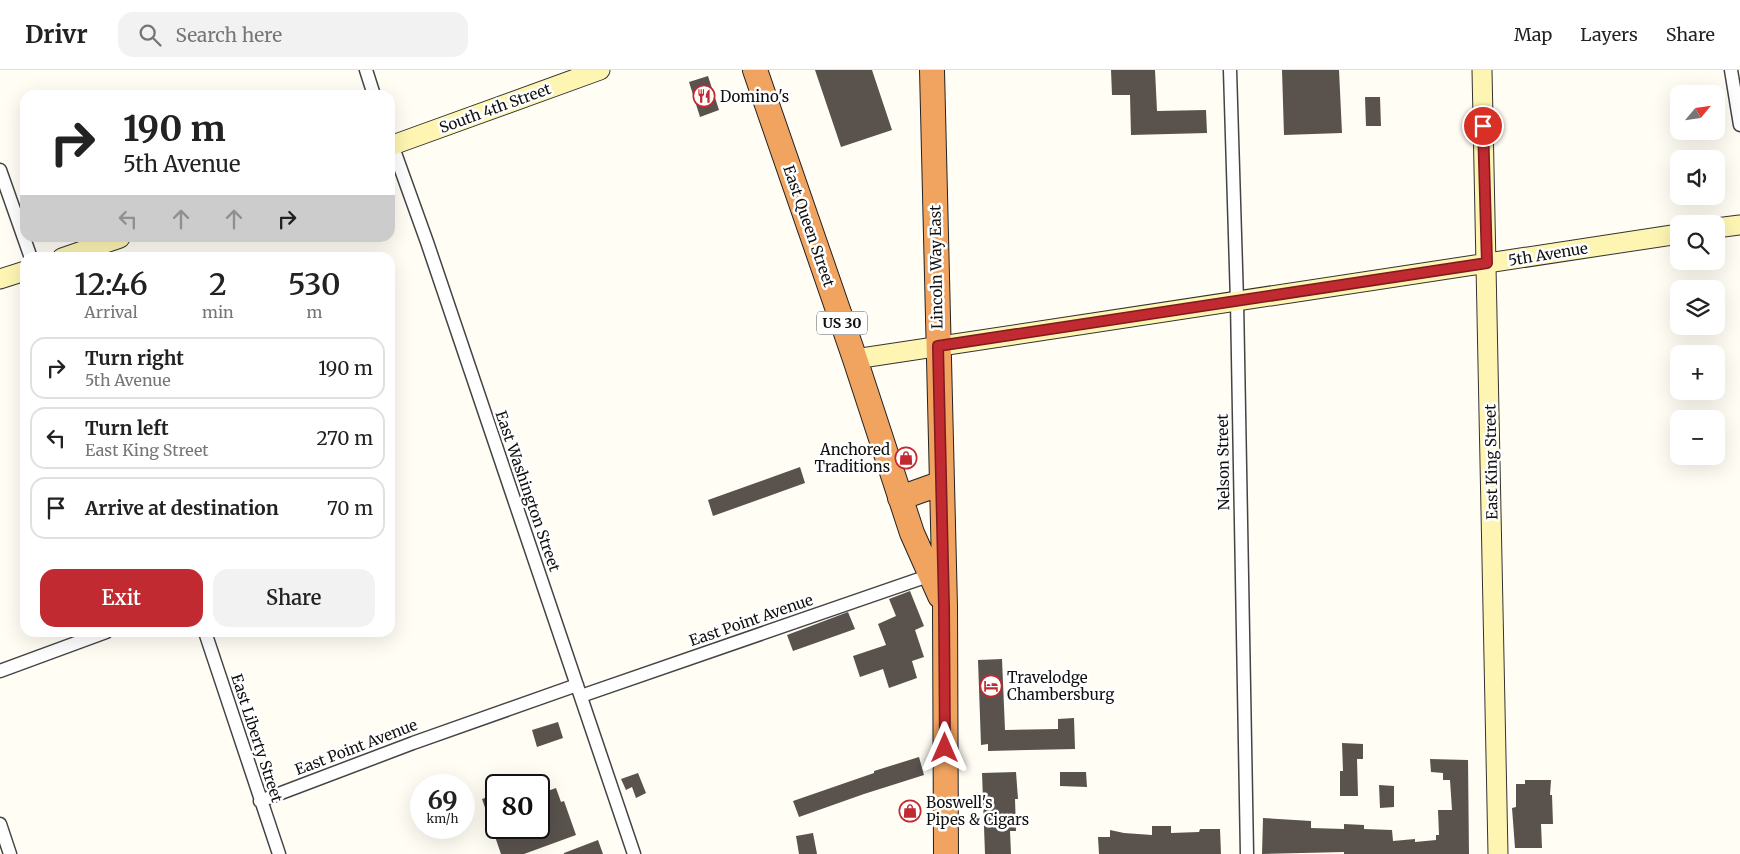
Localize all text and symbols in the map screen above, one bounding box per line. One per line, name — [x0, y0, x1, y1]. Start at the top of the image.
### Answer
search box — [118, 12, 468, 57]
text: Drivr — [25, 19, 88, 50]
icon: search — [136, 21, 164, 49]
text: Search here — [176, 23, 282, 47]
text: Map — [1514, 23, 1552, 46]
text: Layers — [1580, 23, 1638, 46]
text: Share — [1666, 23, 1715, 46]
street label: South 4th Street — [437, 79, 554, 137]
restaurant icon: Domino's — [692, 84, 716, 108]
north arrow — [1670, 85, 1725, 140]
map controls — [1670, 85, 1725, 465]
place label: Domino's — [720, 87, 789, 106]
pin — [1462, 105, 1504, 147]
text: 190 m — [123, 107, 226, 151]
icon: right — [40, 110, 105, 175]
icon: arrive — [1469, 112, 1497, 140]
text: 5th Avenue — [123, 150, 241, 178]
button: sound — [1670, 150, 1725, 205]
street label: East Queen Street — [779, 163, 839, 290]
icon: left — [114, 205, 142, 233]
icon: ahead — [167, 205, 195, 233]
icon: ahead — [220, 205, 248, 233]
icon: right — [273, 205, 301, 233]
street label: Lincoln Way East — [925, 205, 947, 329]
button: search — [1670, 215, 1725, 270]
street label: 5th Avenue — [1507, 238, 1589, 270]
text: 12:46 — [74, 265, 148, 303]
text: 2 — [209, 265, 227, 303]
text: 530 — [288, 265, 341, 303]
button: layers — [1670, 280, 1725, 335]
text: Arrival — [84, 302, 138, 322]
text: min — [202, 302, 234, 322]
text: m — [306, 302, 322, 322]
road number: US 30 — [817, 312, 867, 334]
button: + — [1670, 345, 1725, 400]
text: Turn right — [85, 346, 184, 370]
icon: right — [42, 354, 70, 382]
text: 190 m — [318, 356, 373, 380]
text: 5th Avenue — [85, 370, 170, 390]
street label: East King Street — [1480, 404, 1502, 520]
street label: East Washington Street — [492, 408, 565, 574]
button: − — [1670, 410, 1725, 465]
street label: Nelson Street — [1213, 413, 1233, 510]
text: Turn left — [85, 416, 169, 440]
icon: left — [42, 424, 70, 452]
text: 270 m — [316, 426, 373, 450]
text: East King Street — [85, 440, 209, 460]
place label: Anchored Traditions — [814, 440, 890, 476]
shop icon: Anchored Traditions — [894, 446, 918, 470]
icon: arrive — [42, 494, 70, 522]
text: Arrive at destination — [85, 496, 279, 520]
text: 70 m — [327, 496, 373, 520]
button: Exit — [40, 569, 203, 627]
button: Share — [213, 569, 375, 627]
street label: East Point Avenue — [687, 590, 815, 650]
place label: Travelodge Chambersburg — [1007, 668, 1114, 704]
street label: East Liberty Street — [227, 671, 287, 805]
hotel icon: Travelodge Chambersburg — [979, 674, 1003, 698]
street label: East Point Avenue — [292, 715, 420, 779]
position arrow — [918, 721, 970, 773]
speed limit sign: 80 — [485, 774, 550, 839]
text: 69 — [427, 784, 458, 816]
place label: Boswell's Pipes & Cigars — [926, 793, 1029, 829]
shop icon: Boswell's Pipes & Cigars — [898, 799, 922, 823]
text: km/h — [427, 811, 458, 826]

